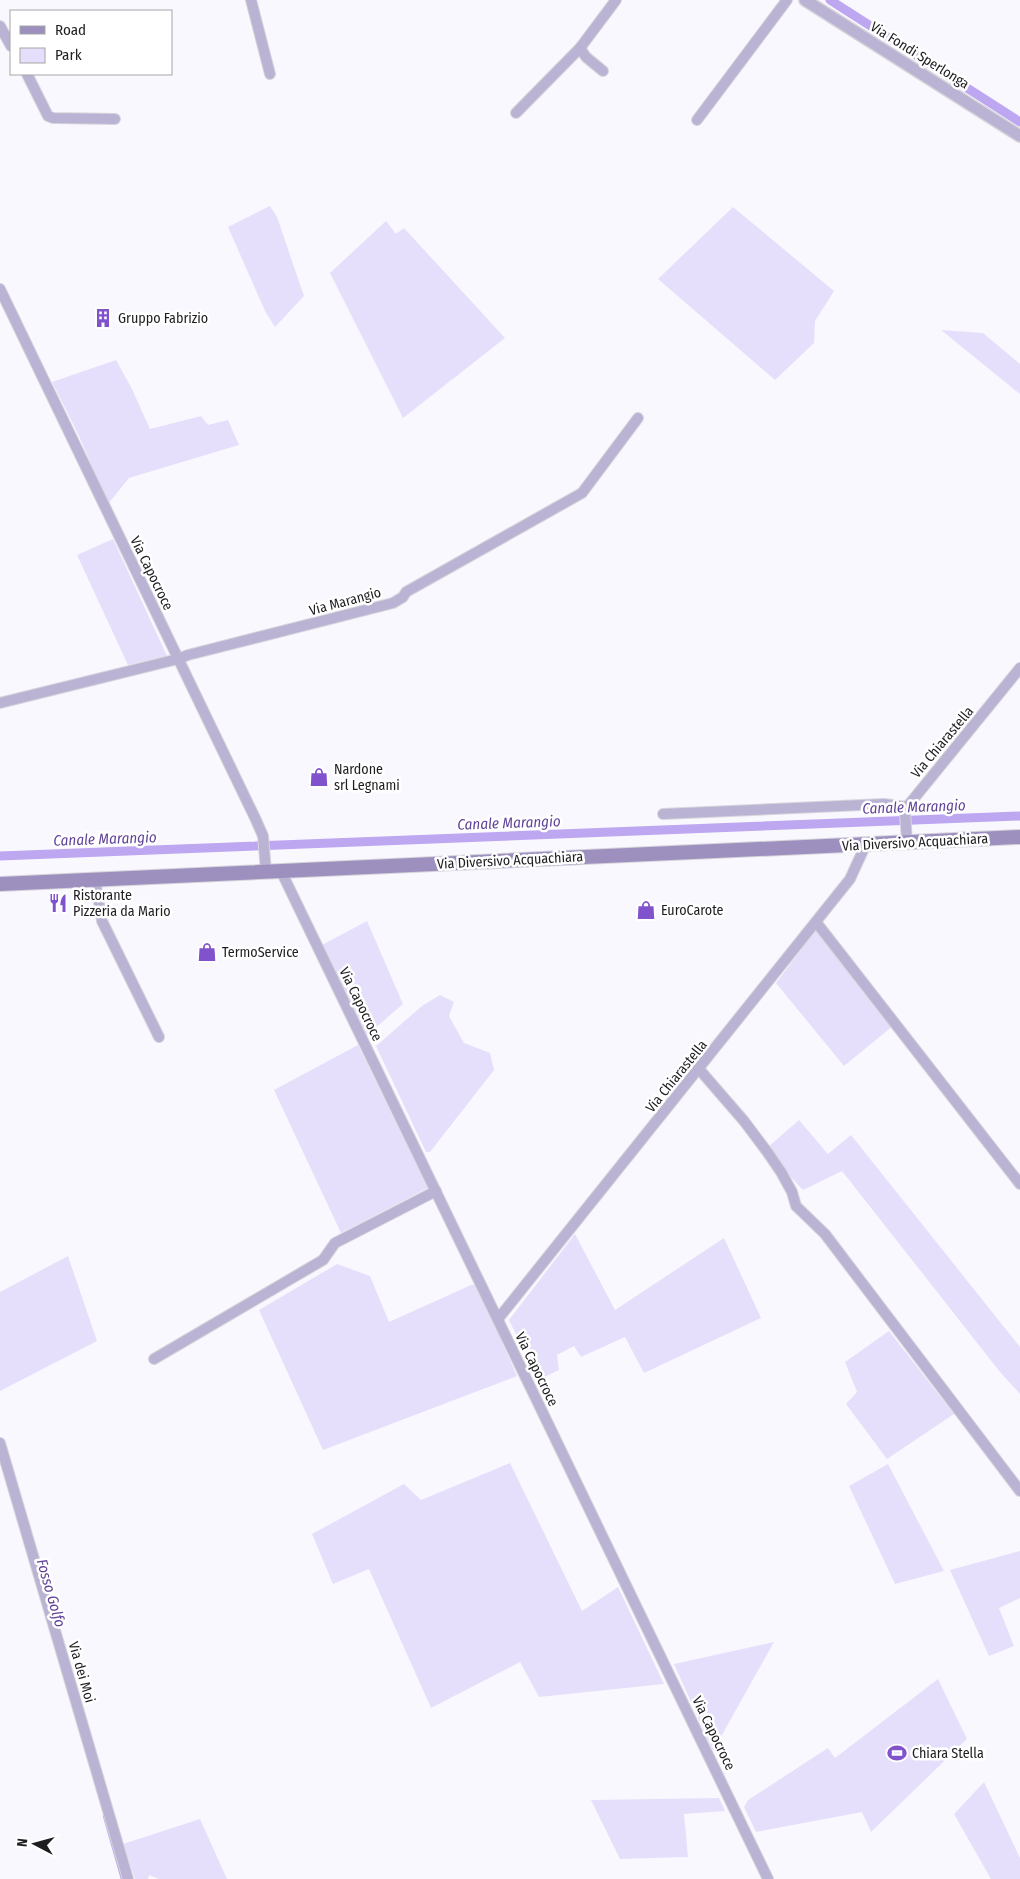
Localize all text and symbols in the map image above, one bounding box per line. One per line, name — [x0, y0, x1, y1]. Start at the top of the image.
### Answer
legend — [10, 10, 172, 75]
street label: Via Fondi Sperlonga — [867, 18, 972, 93]
text: Road — [55, 21, 86, 39]
text: Park — [55, 46, 82, 64]
building icon: Gruppo Fabrizio — [92, 307, 114, 329]
place label: Gruppo Fabrizio — [118, 310, 208, 327]
street label: Via Capocroce — [126, 534, 177, 613]
street label: Via Marangio — [307, 584, 383, 619]
street label: Via Chiarastella — [908, 703, 977, 782]
place label: Nardone srl Legnami — [334, 761, 400, 794]
shop icon: Nardone srl Legnami — [308, 766, 330, 788]
water label: Canale Marangio — [862, 796, 966, 818]
water label: Canale Marangio — [457, 812, 561, 834]
water label: Canale Marangio — [53, 828, 157, 850]
street label: Via Diversivo Acquachiara — [841, 830, 989, 855]
street label: Via Diversivo Acquachiara — [436, 848, 584, 873]
place label: Ristorante Pizzeria da Mario — [73, 887, 171, 920]
restaurant icon: Ristorante Pizzeria da Mario — [47, 892, 69, 914]
shop icon: EuroCarote — [635, 899, 657, 921]
place label: EuroCarote — [661, 902, 724, 919]
shop icon: TermoService — [196, 941, 218, 963]
place label: TermoService — [222, 944, 299, 961]
street label: Via Capocroce — [335, 965, 386, 1044]
street label: Via Chiarastella — [642, 1037, 711, 1116]
street label: Via Capocroce — [511, 1330, 562, 1409]
water label: Fosso Golfo — [33, 1557, 69, 1629]
street label: Via dei Moi — [65, 1640, 98, 1705]
street label: Via Capocroce — [688, 1694, 739, 1773]
sports icon: Chiara Stella — [886, 1742, 908, 1764]
place label: Chiara Stella — [912, 1745, 984, 1762]
north arrow — [10, 1819, 60, 1869]
text: N — [14, 1838, 31, 1848]

